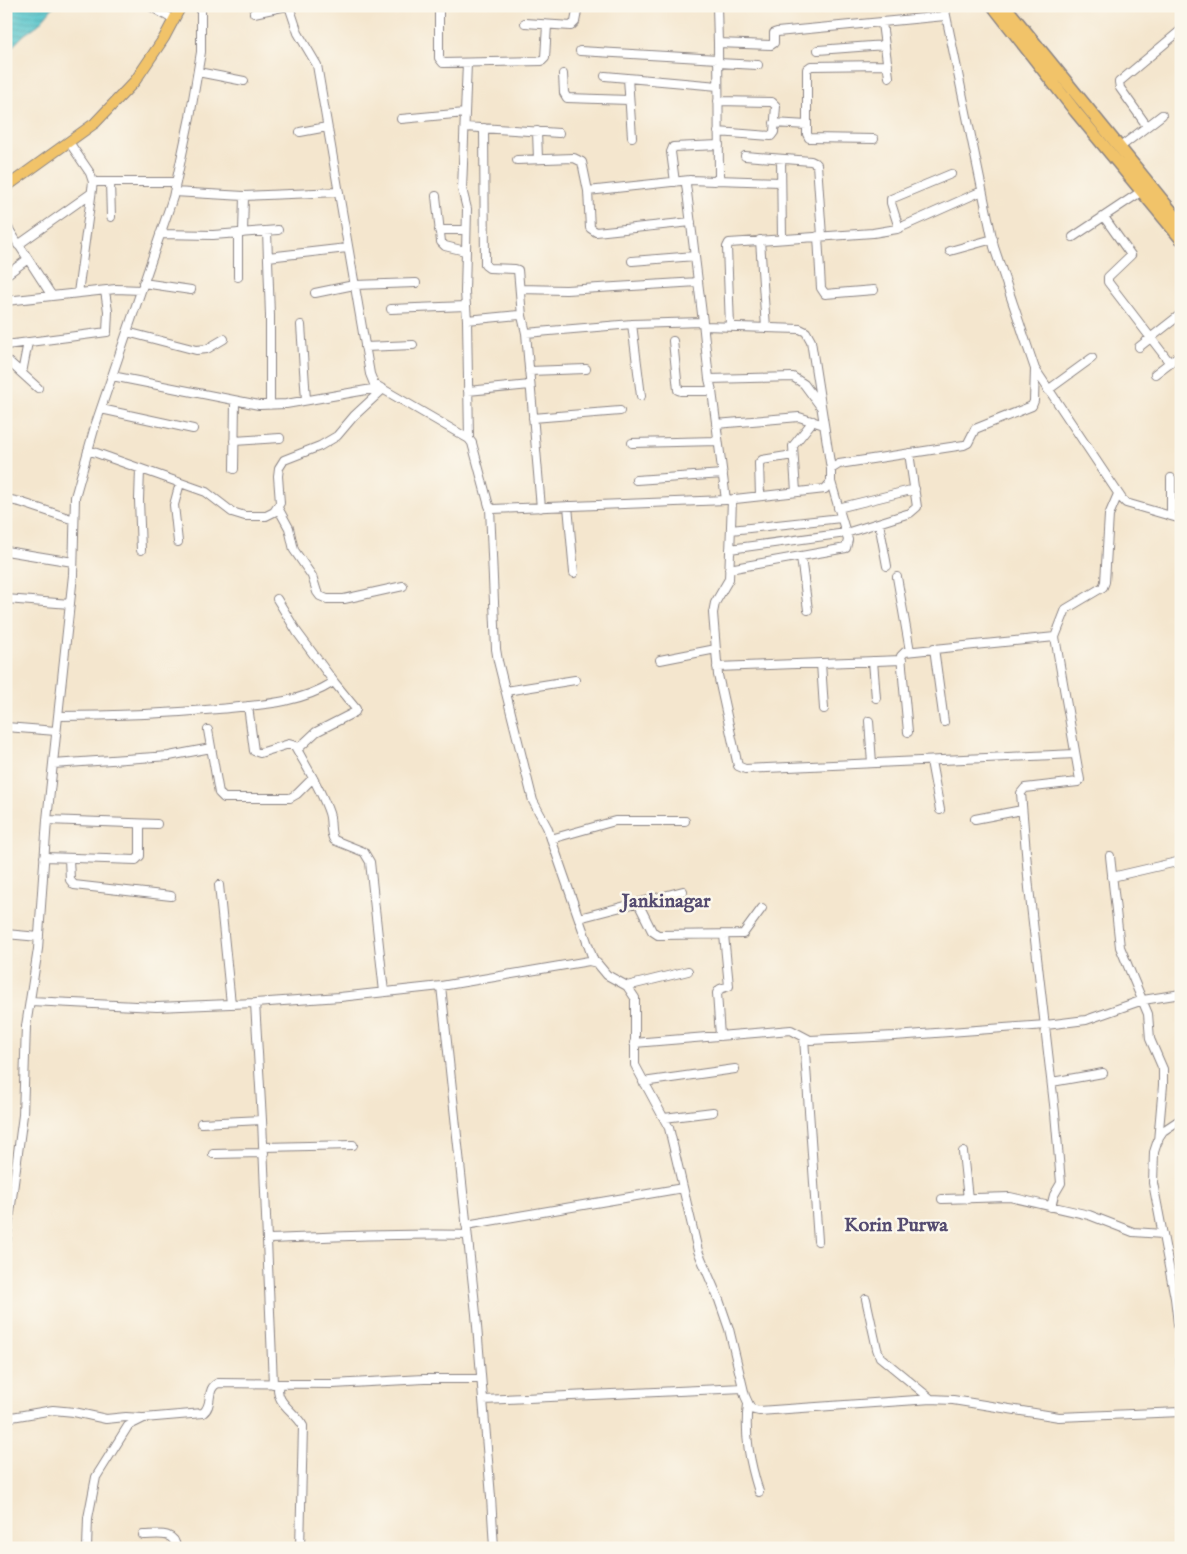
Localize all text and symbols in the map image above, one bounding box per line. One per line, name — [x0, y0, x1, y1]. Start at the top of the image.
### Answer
district label: Jankinagar — [618, 889, 711, 914]
district label: Korin Purwa — [844, 1213, 948, 1238]

